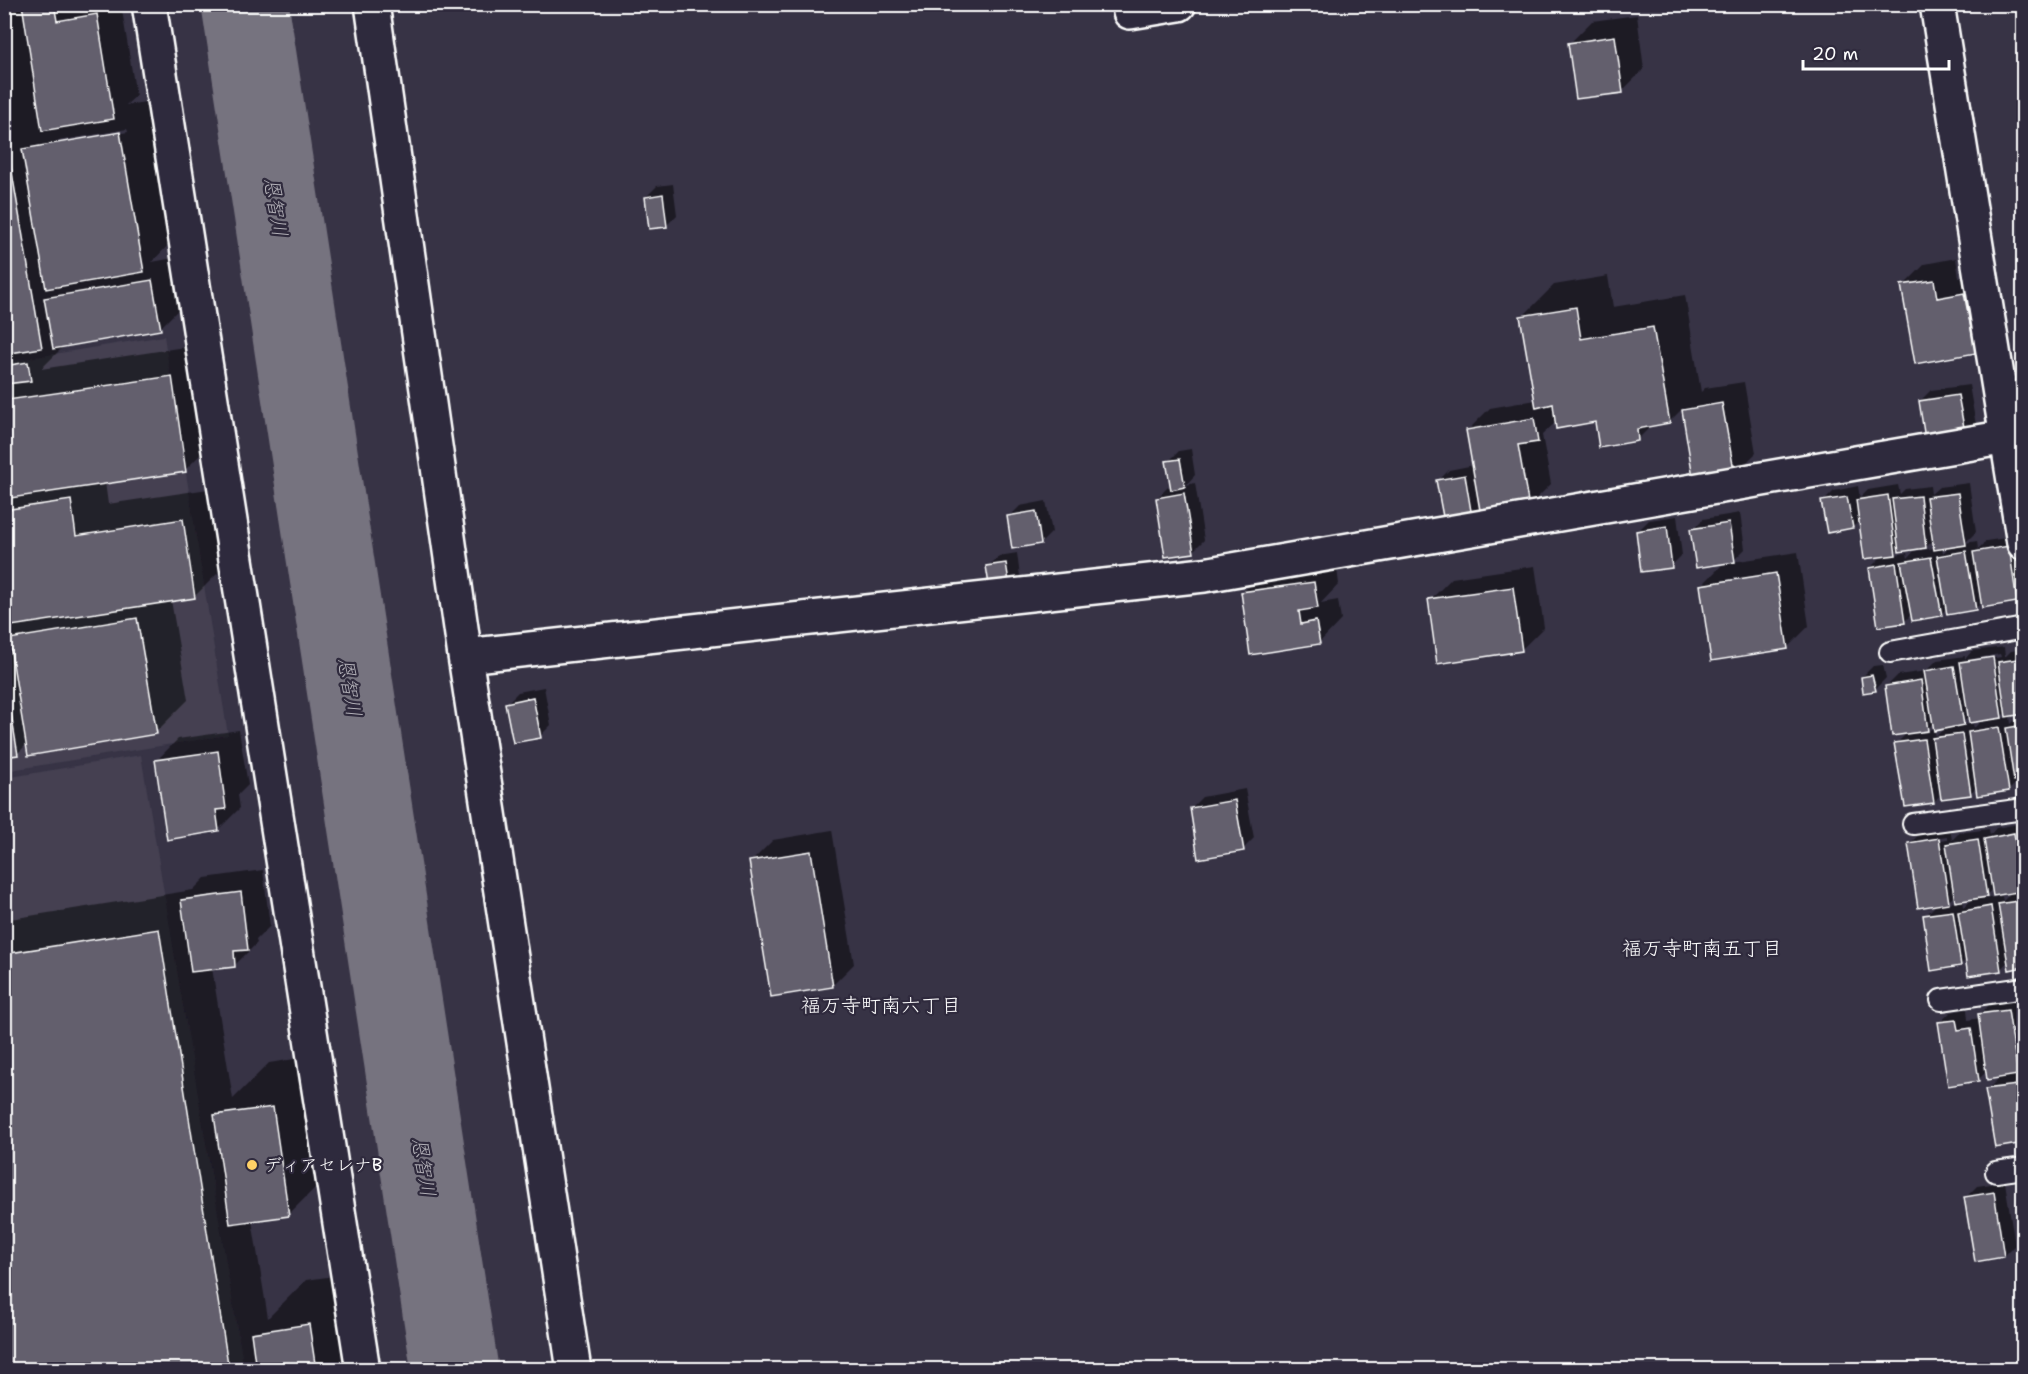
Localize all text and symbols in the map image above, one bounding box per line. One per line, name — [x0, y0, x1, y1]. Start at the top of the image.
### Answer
scale bar — [1803, 33, 1948, 71]
text: 20 m — [1812, 42, 1858, 66]
water label: 恩智川 — [258, 175, 294, 239]
water label: 恩智川 — [332, 655, 368, 719]
district label: 福万寺町南五丁目 — [1622, 935, 1782, 961]
district label: 福万寺町南六丁目 — [801, 992, 961, 1018]
water label: 恩智川 — [406, 1135, 442, 1199]
place label: ディアセレナB — [264, 1153, 382, 1177]
marker: ディアセレナB — [245, 1158, 259, 1172]

